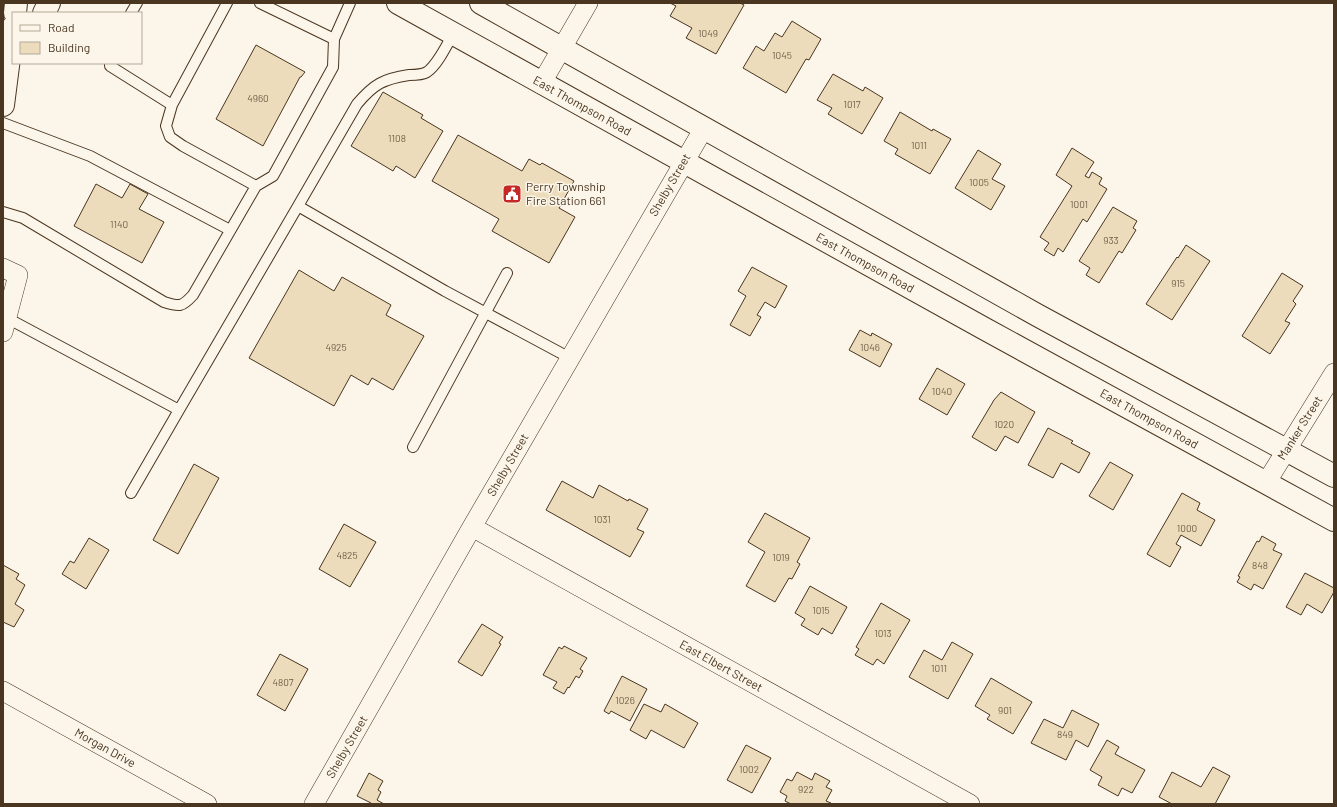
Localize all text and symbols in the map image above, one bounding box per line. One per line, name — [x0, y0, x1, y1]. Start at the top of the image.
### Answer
legend — [12, 12, 142, 64]
text: Road — [48, 20, 75, 34]
house number: 1049 — [698, 27, 718, 39]
text: Building — [48, 40, 90, 54]
house number: 1045 — [772, 49, 792, 61]
street label: East Thompson Road — [531, 72, 634, 138]
house number: 4960 — [247, 92, 269, 104]
house number: 1017 — [843, 98, 861, 110]
house number: 1108 — [388, 132, 406, 144]
house number: 1011 — [911, 139, 927, 151]
street label: Shelby Street — [646, 151, 693, 218]
house number: 1005 — [969, 176, 989, 188]
place label: Perry Township Fire Station 661 — [526, 179, 606, 207]
public building icon: Perry Township Fire Station 661 — [501, 183, 523, 205]
house number: 1001 — [1070, 198, 1088, 210]
house number: 1140 — [110, 218, 128, 230]
street label: East Thompson Road — [814, 229, 917, 295]
house number: 933 — [1103, 234, 1119, 246]
house number: 915 — [1171, 277, 1185, 289]
house number: 4925 — [325, 341, 347, 353]
house number: 1046 — [860, 341, 880, 353]
house number: 1040 — [932, 385, 952, 397]
street label: East Thompson Road — [1098, 385, 1201, 451]
street label: Manker Street — [1274, 393, 1324, 462]
house number: 1020 — [994, 418, 1014, 430]
street label: Shelby Street — [484, 431, 531, 498]
house number: 1031 — [593, 513, 611, 525]
house number: 1000 — [1177, 522, 1197, 534]
house number: 4825 — [336, 549, 358, 561]
house number: 1019 — [772, 551, 790, 563]
house number: 848 — [1252, 559, 1268, 571]
house number: 1015 — [812, 604, 830, 616]
house number: 1013 — [874, 627, 892, 639]
street label: East Elbert Street — [677, 636, 766, 694]
house number: 1011 — [931, 662, 947, 674]
house number: 4807 — [272, 676, 294, 688]
house number: 1026 — [615, 694, 635, 706]
house number: 901 — [998, 704, 1012, 716]
street label: Shelby Street — [323, 713, 370, 780]
street label: Morgan Drive — [73, 725, 138, 770]
house number: 849 — [1057, 728, 1073, 740]
house number: 1002 — [739, 763, 759, 775]
house number: 922 — [798, 783, 814, 795]

